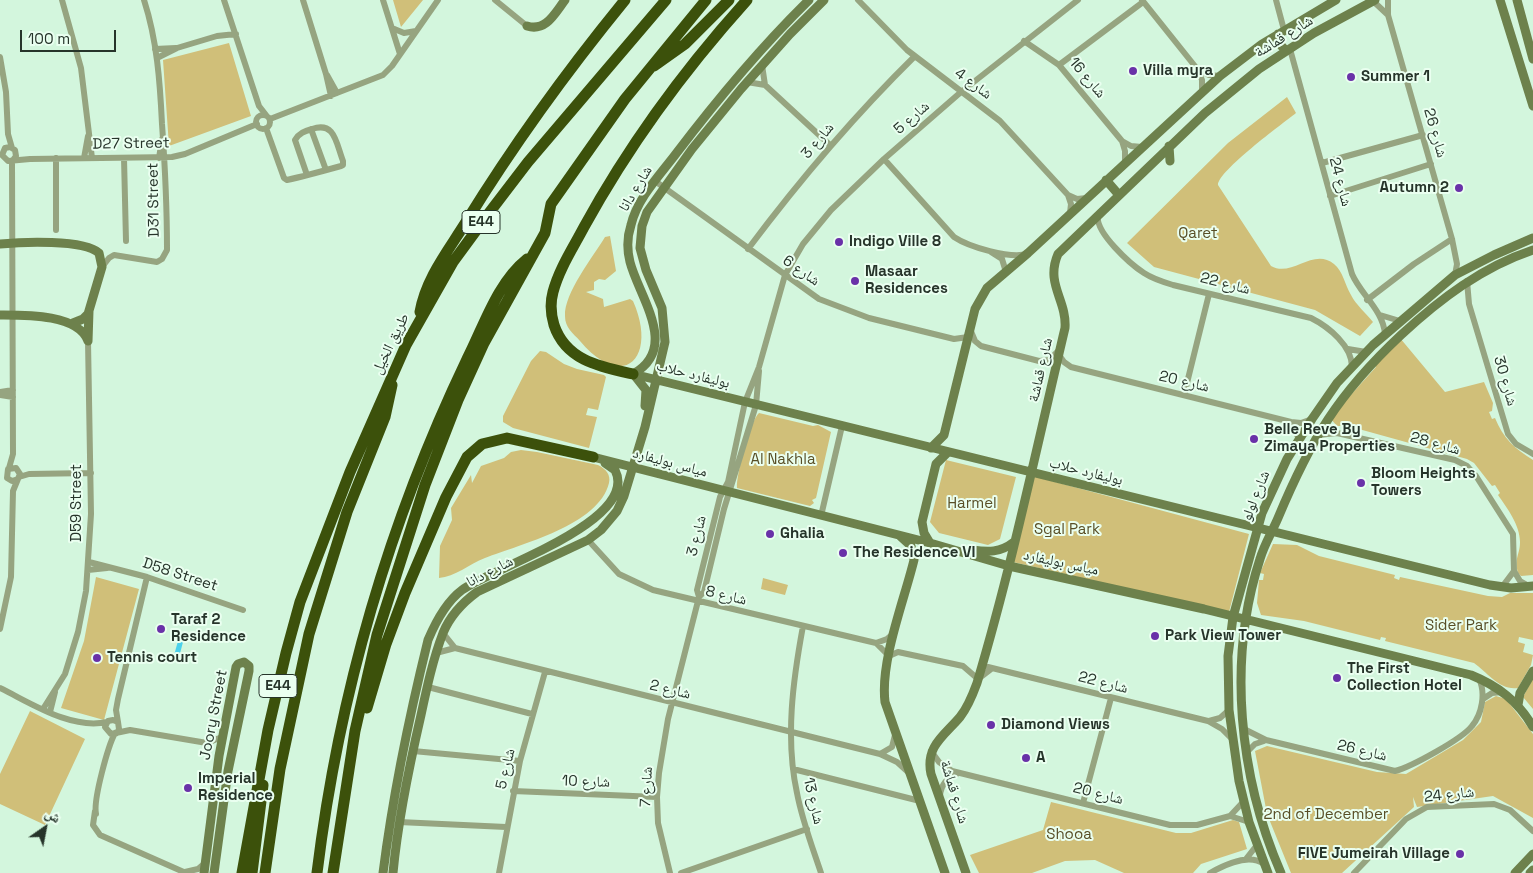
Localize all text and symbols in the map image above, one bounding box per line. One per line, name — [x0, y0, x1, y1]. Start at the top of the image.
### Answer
street label: شارع قماشة — [1252, 12, 1316, 62]
scale bar — [22, 20, 119, 52]
text: 100 m — [28, 29, 70, 48]
street label: شارع 16 — [1065, 54, 1109, 102]
place label: Villa myra — [1143, 62, 1213, 80]
street label: شارع 4 — [951, 64, 995, 104]
marker: Villa myra — [1127, 65, 1139, 77]
place label: Summer 1 — [1361, 68, 1430, 86]
marker: Summer 1 — [1345, 71, 1357, 83]
street label: شارع 5 — [890, 98, 934, 138]
street label: شارع 26 — [1419, 106, 1451, 160]
street label: شارع 3 — [798, 119, 838, 163]
street label: D27 Street — [92, 134, 170, 154]
street label: شارع 24 — [1325, 155, 1355, 209]
street label: D31 Street — [144, 162, 164, 238]
street label: شارع دانا — [615, 163, 657, 215]
place label: Autumn 2 — [1379, 179, 1449, 197]
marker: Autumn 2 — [1453, 182, 1465, 194]
road number: E44 — [462, 210, 500, 233]
park label: Qaret — [1178, 225, 1218, 243]
place label: Indigo Ville 8 — [849, 233, 941, 251]
marker: Indigo Ville 8 — [833, 236, 845, 248]
street label: شارع 6 — [779, 252, 823, 290]
place label: Masaar Residences — [865, 263, 948, 298]
street label: شارع 22 — [1198, 269, 1252, 299]
marker: Masaar Residences — [849, 275, 861, 287]
street label: طريق الخيل — [369, 311, 413, 377]
street label: شارع قماشة — [1025, 336, 1057, 404]
street label: شارع 30 — [1489, 354, 1521, 408]
street label: بوليفارد حلاب — [654, 357, 732, 393]
street label: شارع 20 — [1157, 367, 1211, 397]
place label: Belle Reve By Zimaya Properties — [1264, 421, 1395, 456]
street label: شارع 28 — [1408, 429, 1462, 459]
marker: Belle Reve By Zimaya Properties — [1248, 433, 1260, 445]
street label: مياس بوليفارد — [631, 444, 709, 482]
park label: Al Nakhla — [750, 451, 816, 469]
street label: بوليفارد حلاب — [1047, 454, 1125, 490]
street label: D59 Street — [68, 464, 86, 542]
place label: Bloom Heights Towers — [1371, 465, 1476, 500]
street label: شارع لولو — [1238, 468, 1274, 524]
marker: Bloom Heights Towers — [1355, 477, 1367, 489]
park label: Harmel — [947, 495, 997, 513]
street label: شارع 3 — [683, 514, 711, 558]
park label: Sgal Park — [1034, 521, 1100, 539]
place label: Ghalia — [780, 525, 824, 543]
marker: Ghalia — [764, 528, 776, 540]
place label: The Residence VI — [853, 544, 975, 562]
street label: مياس بوليفارد — [1022, 546, 1100, 580]
marker: The Residence VI — [837, 547, 849, 559]
street label: شارع دانا — [464, 553, 516, 591]
street label: D58 Street — [140, 554, 220, 596]
street label: شارع 8 — [704, 583, 748, 609]
place label: Taraf 2 Residence — [171, 611, 246, 646]
park label: Sider Park — [1425, 617, 1497, 635]
marker: Taraf 2 Residence — [155, 623, 167, 635]
place label: Park View Tower — [1165, 627, 1281, 645]
marker: Park View Tower — [1149, 630, 1161, 642]
place label: Tennis court — [107, 649, 197, 667]
marker: Tennis court — [91, 652, 103, 664]
place label: The First Collection Hotel — [1347, 660, 1462, 695]
street label: Joory Street — [196, 668, 232, 762]
street label: شارع 22 — [1076, 668, 1130, 698]
marker: The First Collection Hotel — [1331, 672, 1343, 684]
road number: E44 — [259, 674, 297, 698]
street label: شارع 2 — [648, 677, 692, 703]
place label: Diamond Views — [1001, 716, 1110, 734]
marker: Diamond Views — [985, 719, 997, 731]
street label: شارع 26 — [1335, 737, 1389, 765]
street label: شارع 5 — [493, 747, 519, 791]
place label: A — [1036, 749, 1046, 767]
marker: A — [1020, 752, 1032, 764]
street label: شارع قماشة — [936, 758, 972, 826]
street label: شارع 7 — [637, 766, 657, 808]
place label: Imperial Residence — [198, 770, 273, 805]
street label: شارع 10 — [562, 772, 610, 792]
street label: شارع 13 — [799, 776, 827, 826]
street label: شارع 20 — [1071, 779, 1125, 809]
marker: Imperial Residence — [182, 782, 194, 794]
street label: شارع 24 — [1423, 783, 1475, 807]
north arrow — [20, 803, 70, 853]
text: ش — [42, 804, 64, 827]
park label: 2nd of December — [1264, 806, 1388, 824]
park label: Shooa — [1046, 826, 1092, 844]
place label: FIVE Jumeirah Village — [1298, 845, 1450, 863]
marker: FIVE Jumeirah Village — [1454, 848, 1466, 860]

